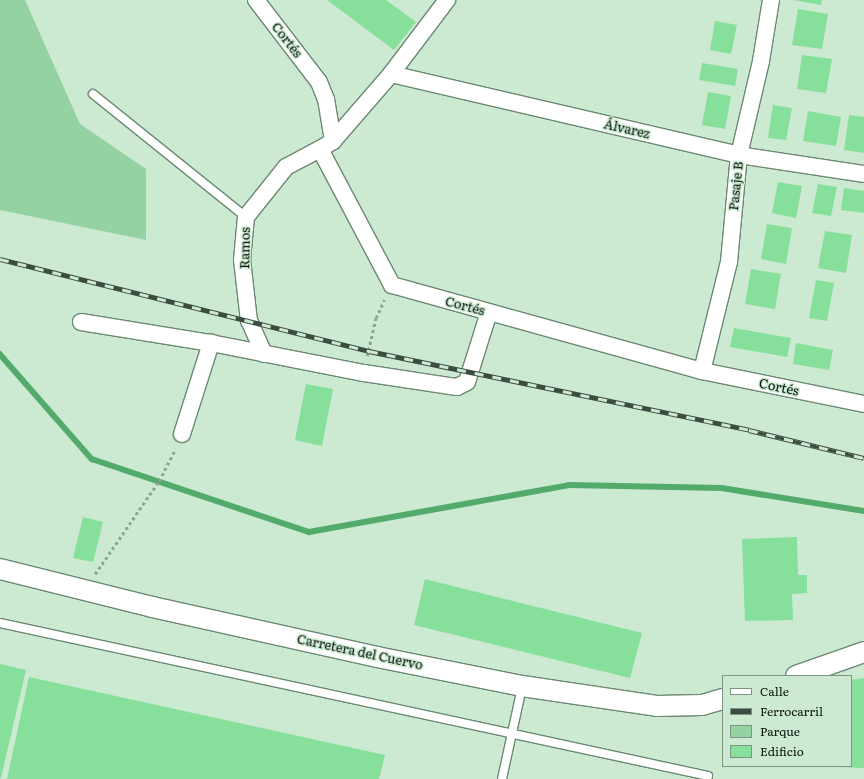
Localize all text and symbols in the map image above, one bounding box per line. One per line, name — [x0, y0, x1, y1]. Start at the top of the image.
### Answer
street label: Cortés — [268, 19, 306, 61]
street label: Álvarez — [602, 116, 652, 142]
street label: Pasaje B — [726, 161, 746, 211]
street label: Ramos — [237, 227, 253, 269]
street label: Cortés — [443, 293, 487, 319]
street label: Cortés — [758, 375, 800, 399]
street label: Carretera del Cuervo — [296, 631, 424, 673]
legend — [722, 675, 852, 767]
text: Calle — [760, 682, 789, 700]
text: Ferrocarril — [760, 702, 823, 720]
text: Parque — [760, 722, 800, 740]
text: Edificio — [760, 742, 804, 760]

